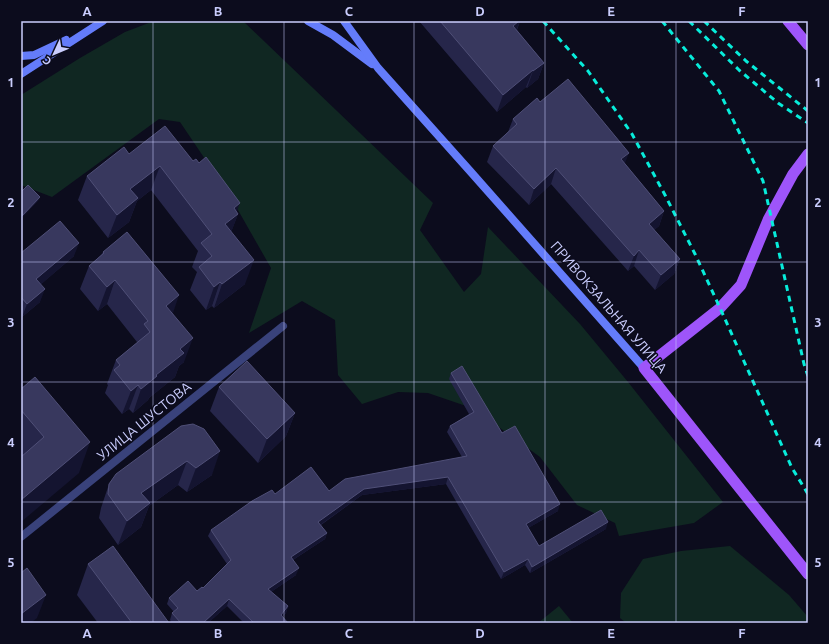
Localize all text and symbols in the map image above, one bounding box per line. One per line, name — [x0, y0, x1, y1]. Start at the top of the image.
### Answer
text: A — [82, 4, 92, 18]
text: B — [214, 4, 223, 18]
text: C — [345, 4, 354, 18]
text: D — [475, 4, 485, 18]
text: E — [607, 4, 615, 18]
text: F — [738, 4, 746, 18]
north arrow — [34, 34, 74, 74]
text: С — [40, 54, 54, 68]
text: 1 — [7, 75, 15, 89]
text: 1 — [814, 75, 822, 89]
text: 2 — [7, 195, 15, 209]
text: 2 — [814, 195, 822, 209]
street label: ПРИВОКЗАЛЬНАЯ УЛИЦА — [548, 238, 670, 376]
text: 3 — [7, 315, 15, 329]
text: 3 — [814, 315, 822, 329]
street label: УЛИЦА ШУСТОВА — [94, 378, 194, 464]
text: 4 — [7, 435, 15, 449]
text: 4 — [814, 435, 822, 449]
text: 5 — [7, 555, 15, 569]
text: 5 — [814, 555, 822, 569]
text: A — [82, 626, 92, 640]
text: B — [214, 626, 223, 640]
text: C — [345, 626, 354, 640]
text: D — [475, 626, 485, 640]
text: E — [607, 626, 615, 640]
text: F — [738, 626, 746, 640]

